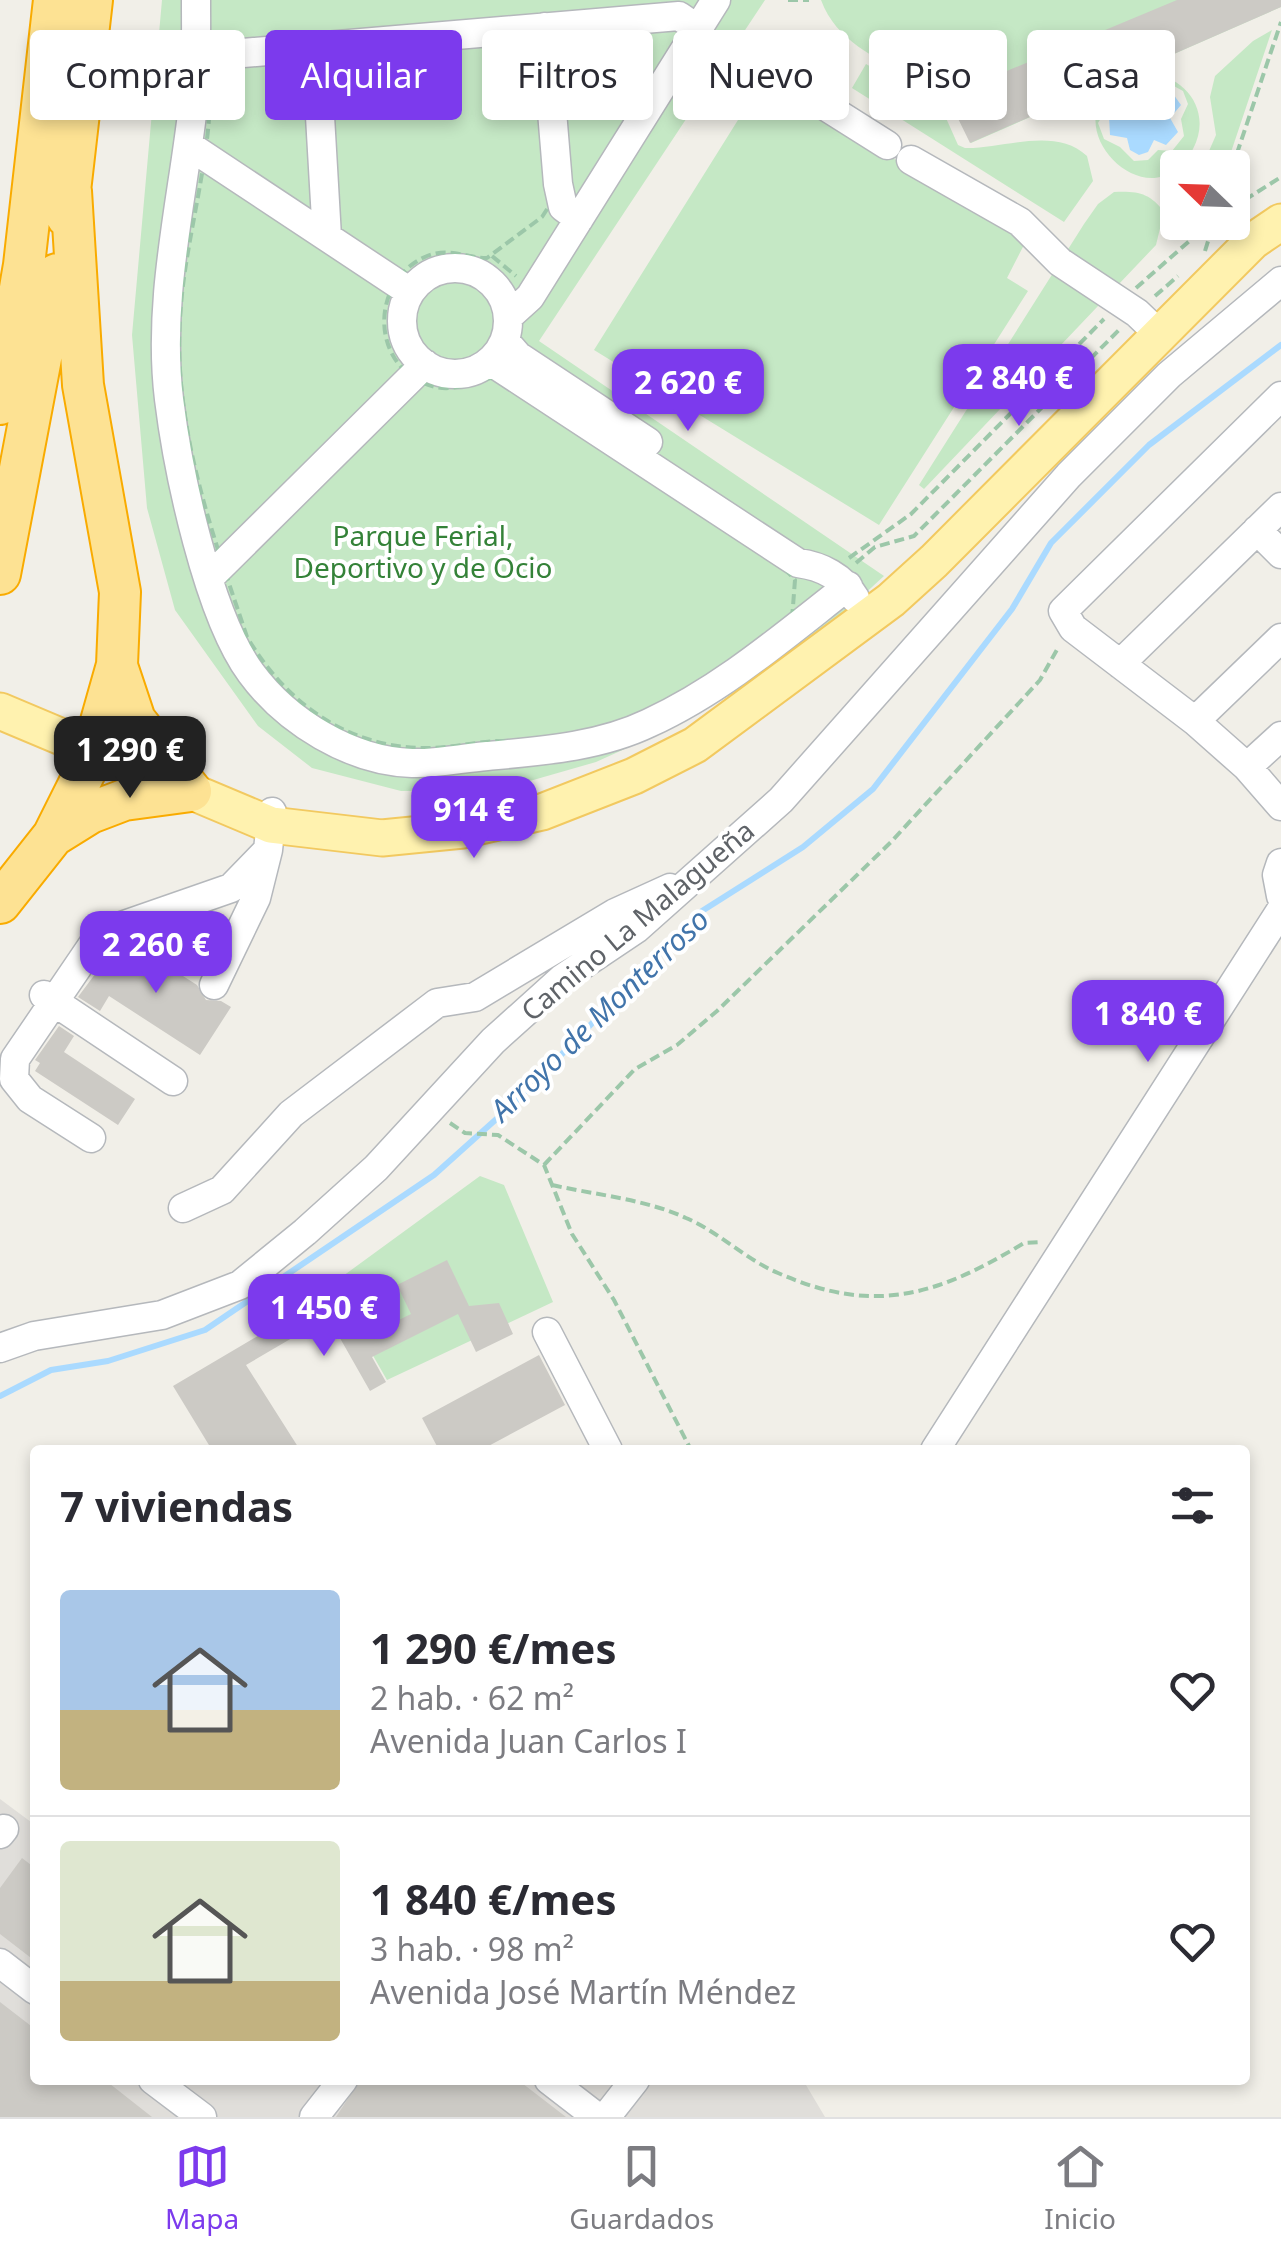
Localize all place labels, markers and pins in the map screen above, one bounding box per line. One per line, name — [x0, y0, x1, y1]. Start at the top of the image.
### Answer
pin: 2 840 € — [927, 344, 1111, 429]
pin: 2 620 € — [596, 349, 780, 434]
pin: 1 290 € — [38, 716, 222, 801]
pin: 914 € — [404, 776, 544, 861]
pin: 2 260 € — [64, 911, 248, 996]
pin: 1 840 € — [1056, 980, 1240, 1065]
pin: 1 450 € — [232, 1274, 416, 1359]

